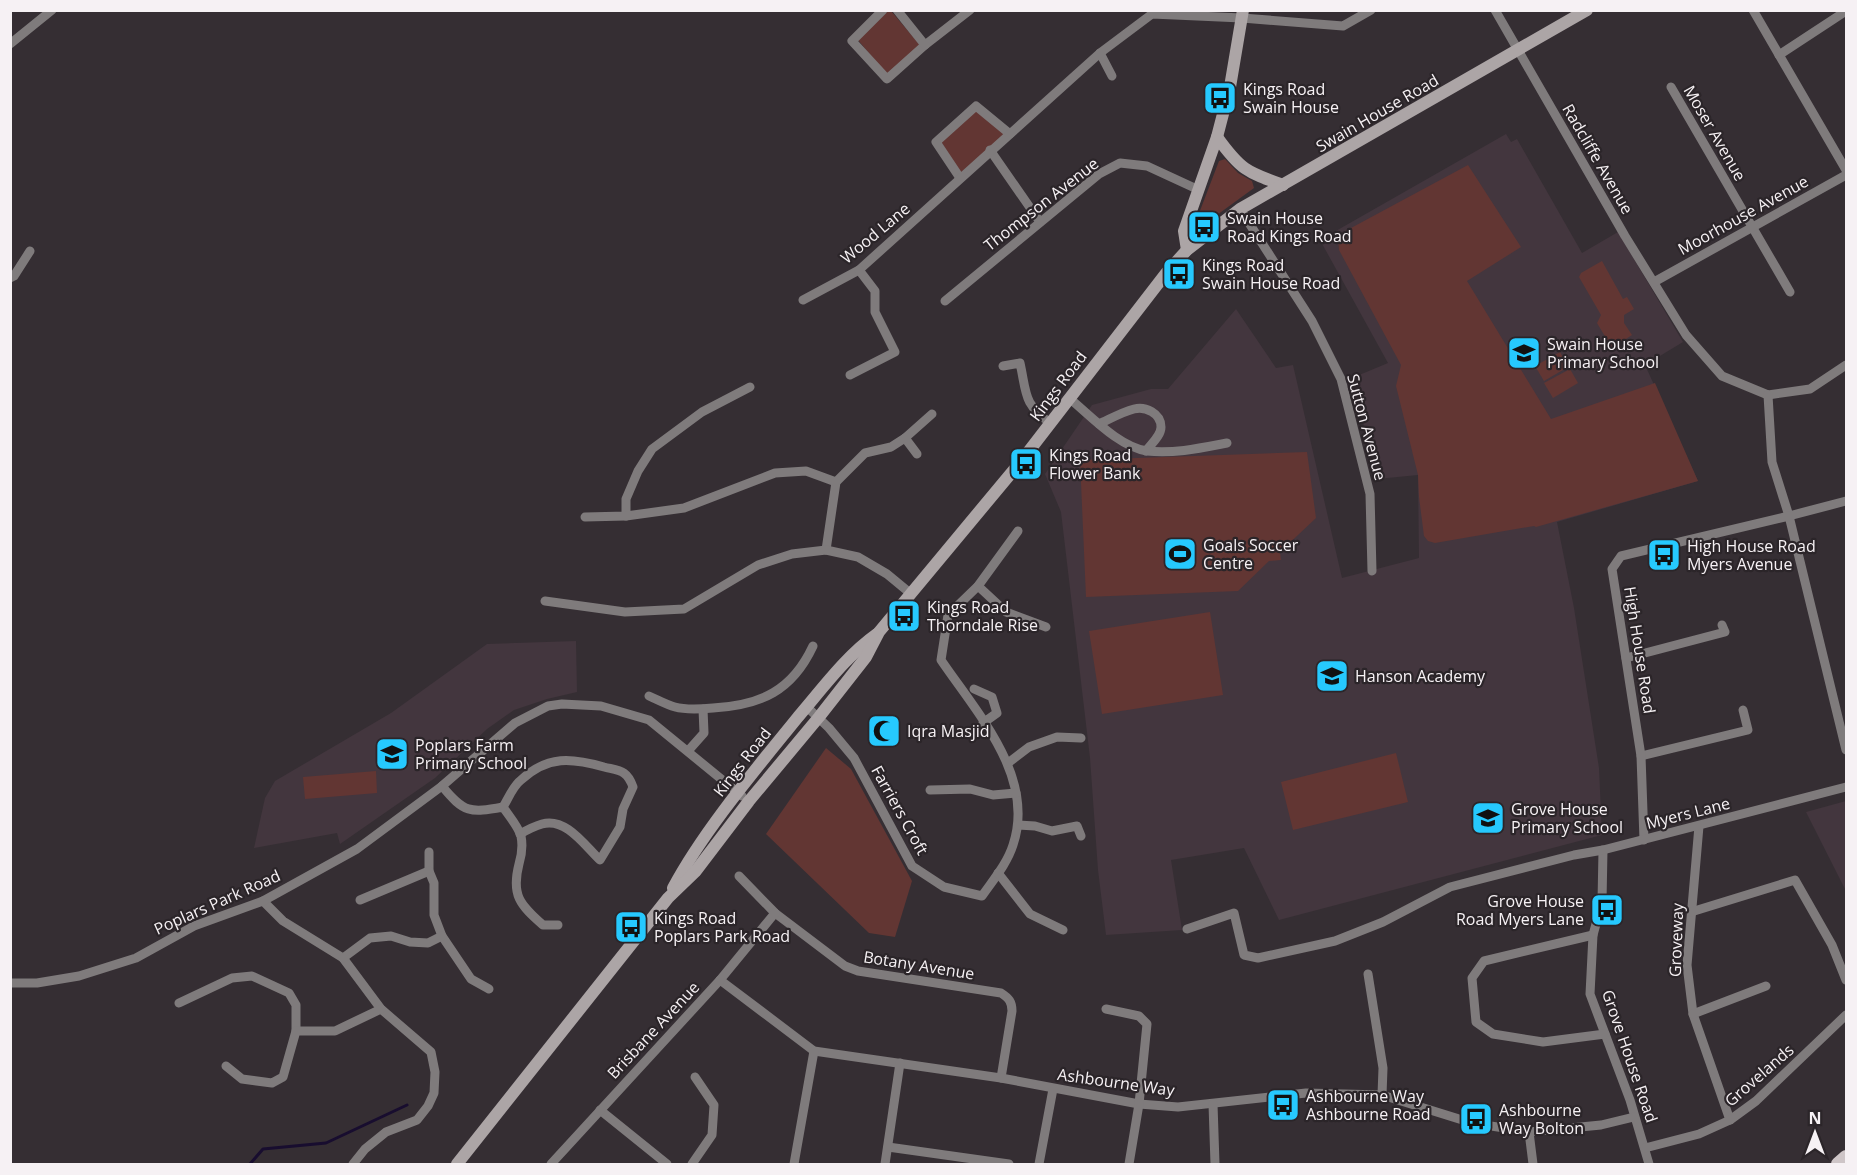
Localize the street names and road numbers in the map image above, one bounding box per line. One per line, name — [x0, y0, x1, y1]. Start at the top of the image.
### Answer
street label: Swain House Road — [1312, 69, 1442, 157]
street label: Moser Avenue — [1679, 81, 1751, 185]
street label: Radcliffe Avenue — [1557, 100, 1639, 218]
street label: Thompson Avenue — [979, 152, 1103, 256]
street label: Moorhouse Avenue — [1674, 170, 1812, 260]
street label: Wood Lane — [836, 198, 914, 268]
street label: Kings Road — [1024, 347, 1092, 425]
street label: Sutton Avenue — [1342, 371, 1392, 483]
street label: High House Road — [1619, 585, 1661, 715]
street label: Kings Road — [708, 723, 776, 801]
street label: Farriers Croft — [866, 761, 934, 859]
street label: Myers Lane — [1644, 792, 1732, 834]
street label: Poplars Park Road — [150, 864, 284, 940]
street label: Groveway — [1664, 902, 1688, 977]
street label: Botany Avenue — [862, 945, 976, 985]
street label: Brisbane Avenue — [602, 976, 704, 1084]
street label: Grove House Road — [1597, 987, 1663, 1125]
street label: Grovelands — [1720, 1039, 1798, 1111]
street label: Ashbourne Way — [1056, 1063, 1177, 1101]

